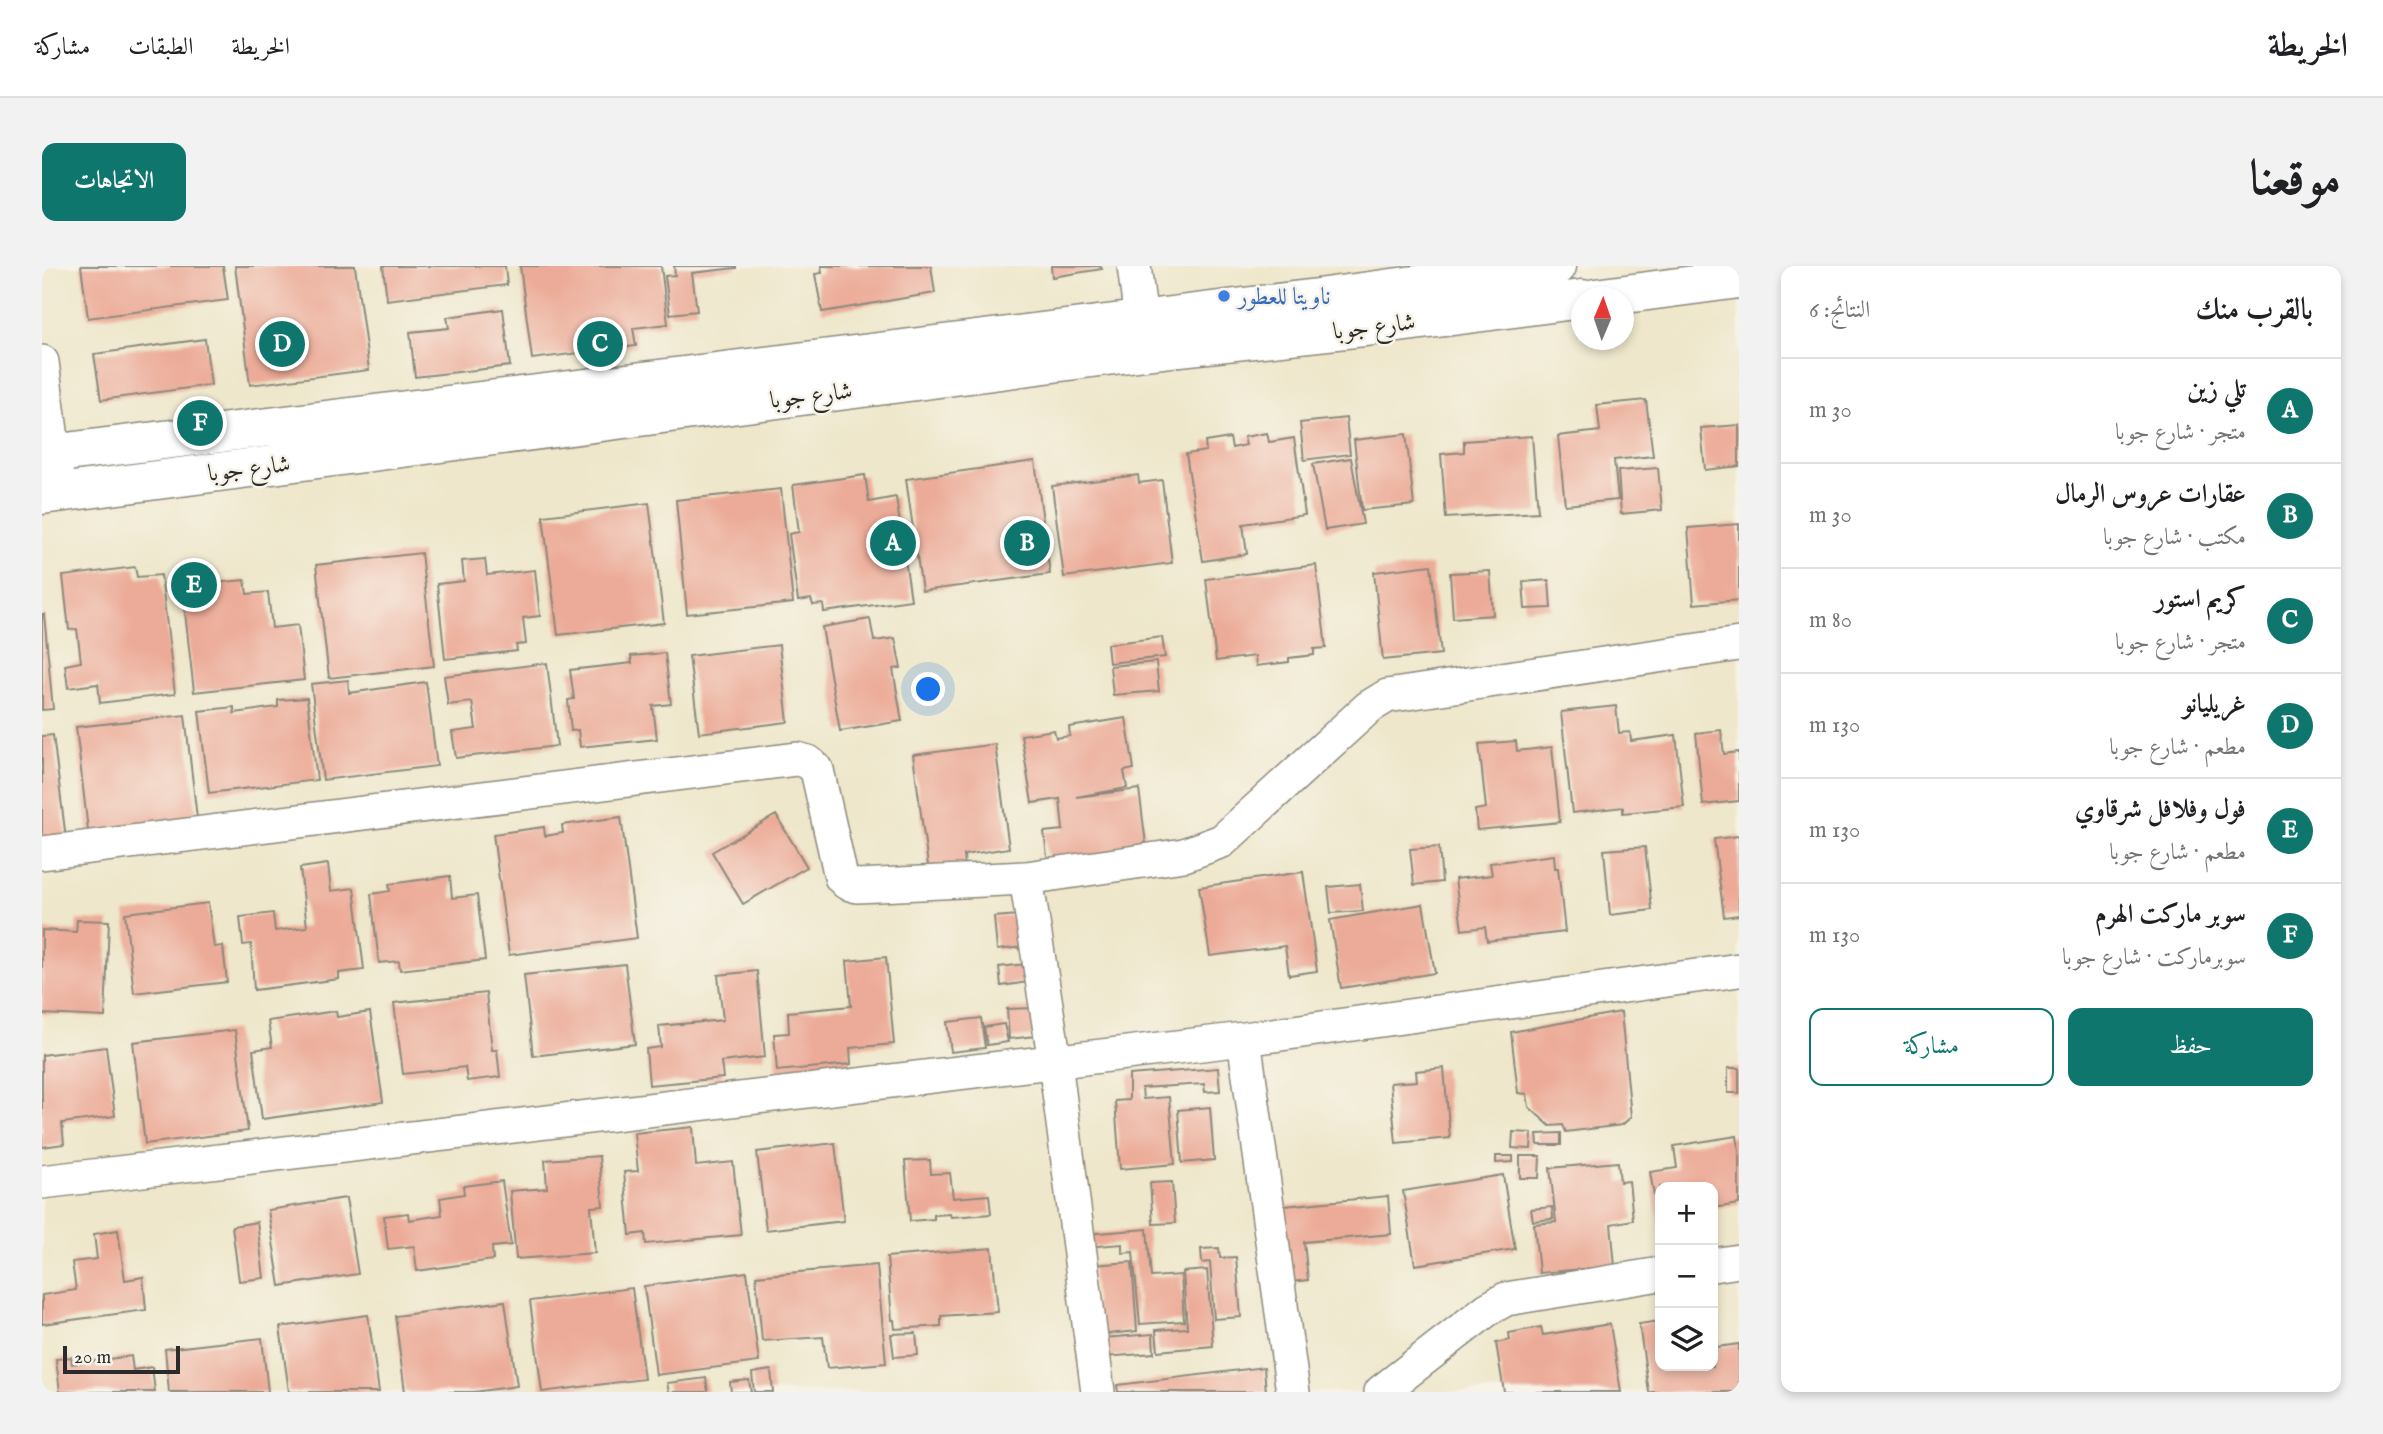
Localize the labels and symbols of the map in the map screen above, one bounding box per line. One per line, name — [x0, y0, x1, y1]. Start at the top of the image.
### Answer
place label: ناويتا للعطور — [1236, 282, 1330, 313]
north arrow — [1571, 287, 1634, 350]
marker: ناويتا للعطور — [1216, 288, 1232, 304]
street label: شارع جوبا — [1331, 307, 1418, 351]
pin: D — [259, 318, 305, 370]
pin: C — [577, 318, 623, 370]
street label: شارع جوبا — [768, 376, 855, 420]
pin: F — [177, 397, 223, 449]
street label: شارع جوبا — [206, 449, 293, 493]
pin: A — [870, 517, 916, 569]
pin: B — [1004, 517, 1050, 569]
pin: E — [171, 559, 217, 611]
your location — [911, 672, 945, 706]
scale bar — [63, 1343, 180, 1375]

